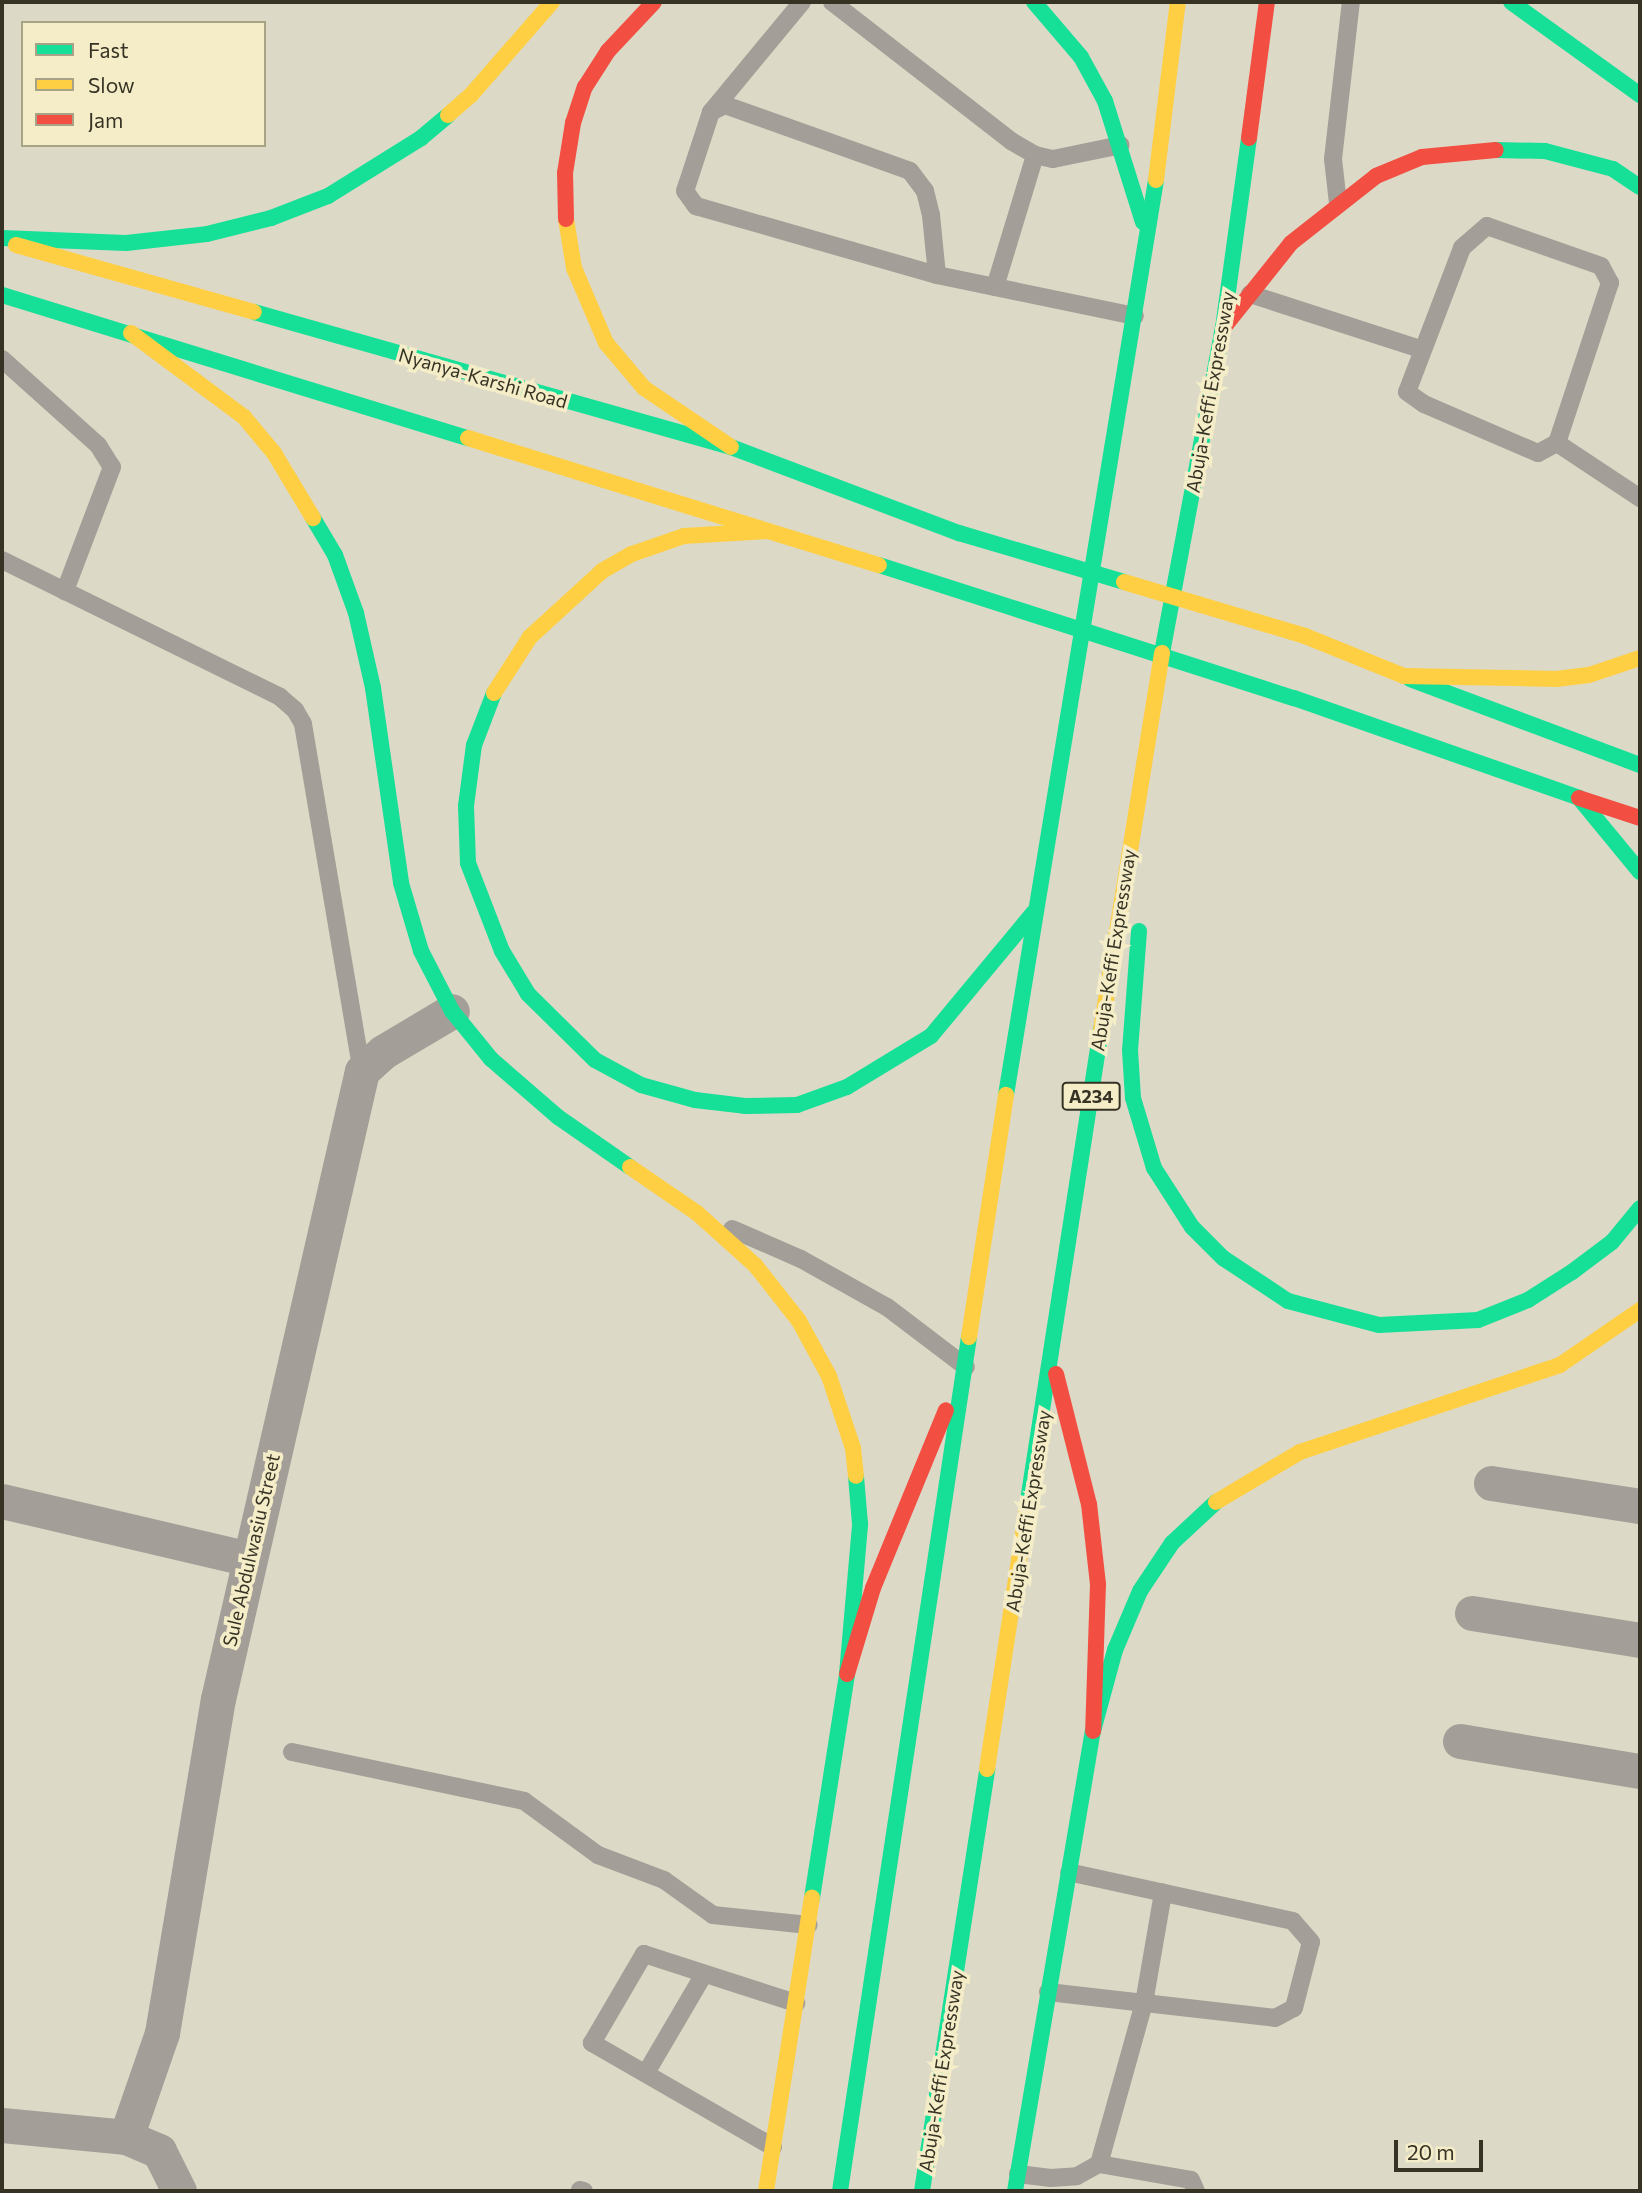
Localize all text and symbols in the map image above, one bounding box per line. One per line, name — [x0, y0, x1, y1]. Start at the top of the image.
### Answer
legend — [21, 21, 266, 147]
text: Fast — [88, 37, 129, 62]
text: Slow — [88, 72, 135, 97]
text: Jam — [88, 107, 123, 132]
street label: Abuja-Keffi Expressway — [1181, 289, 1239, 495]
street label: Nyanya-Karshi Road — [396, 343, 570, 413]
street label: Abuja-Keffi Expressway — [1086, 847, 1140, 1053]
road number: A234 — [1061, 1082, 1121, 1111]
street label: Abuja-Keffi Expressway — [1001, 1408, 1055, 1614]
street label: Sule Abdulwasiu Street — [218, 1451, 284, 1649]
street label: Abuja-Keffi Expressway — [914, 1968, 968, 2174]
scale bar — [1397, 2126, 1486, 2170]
text: 20 m — [1407, 2139, 1455, 2164]

